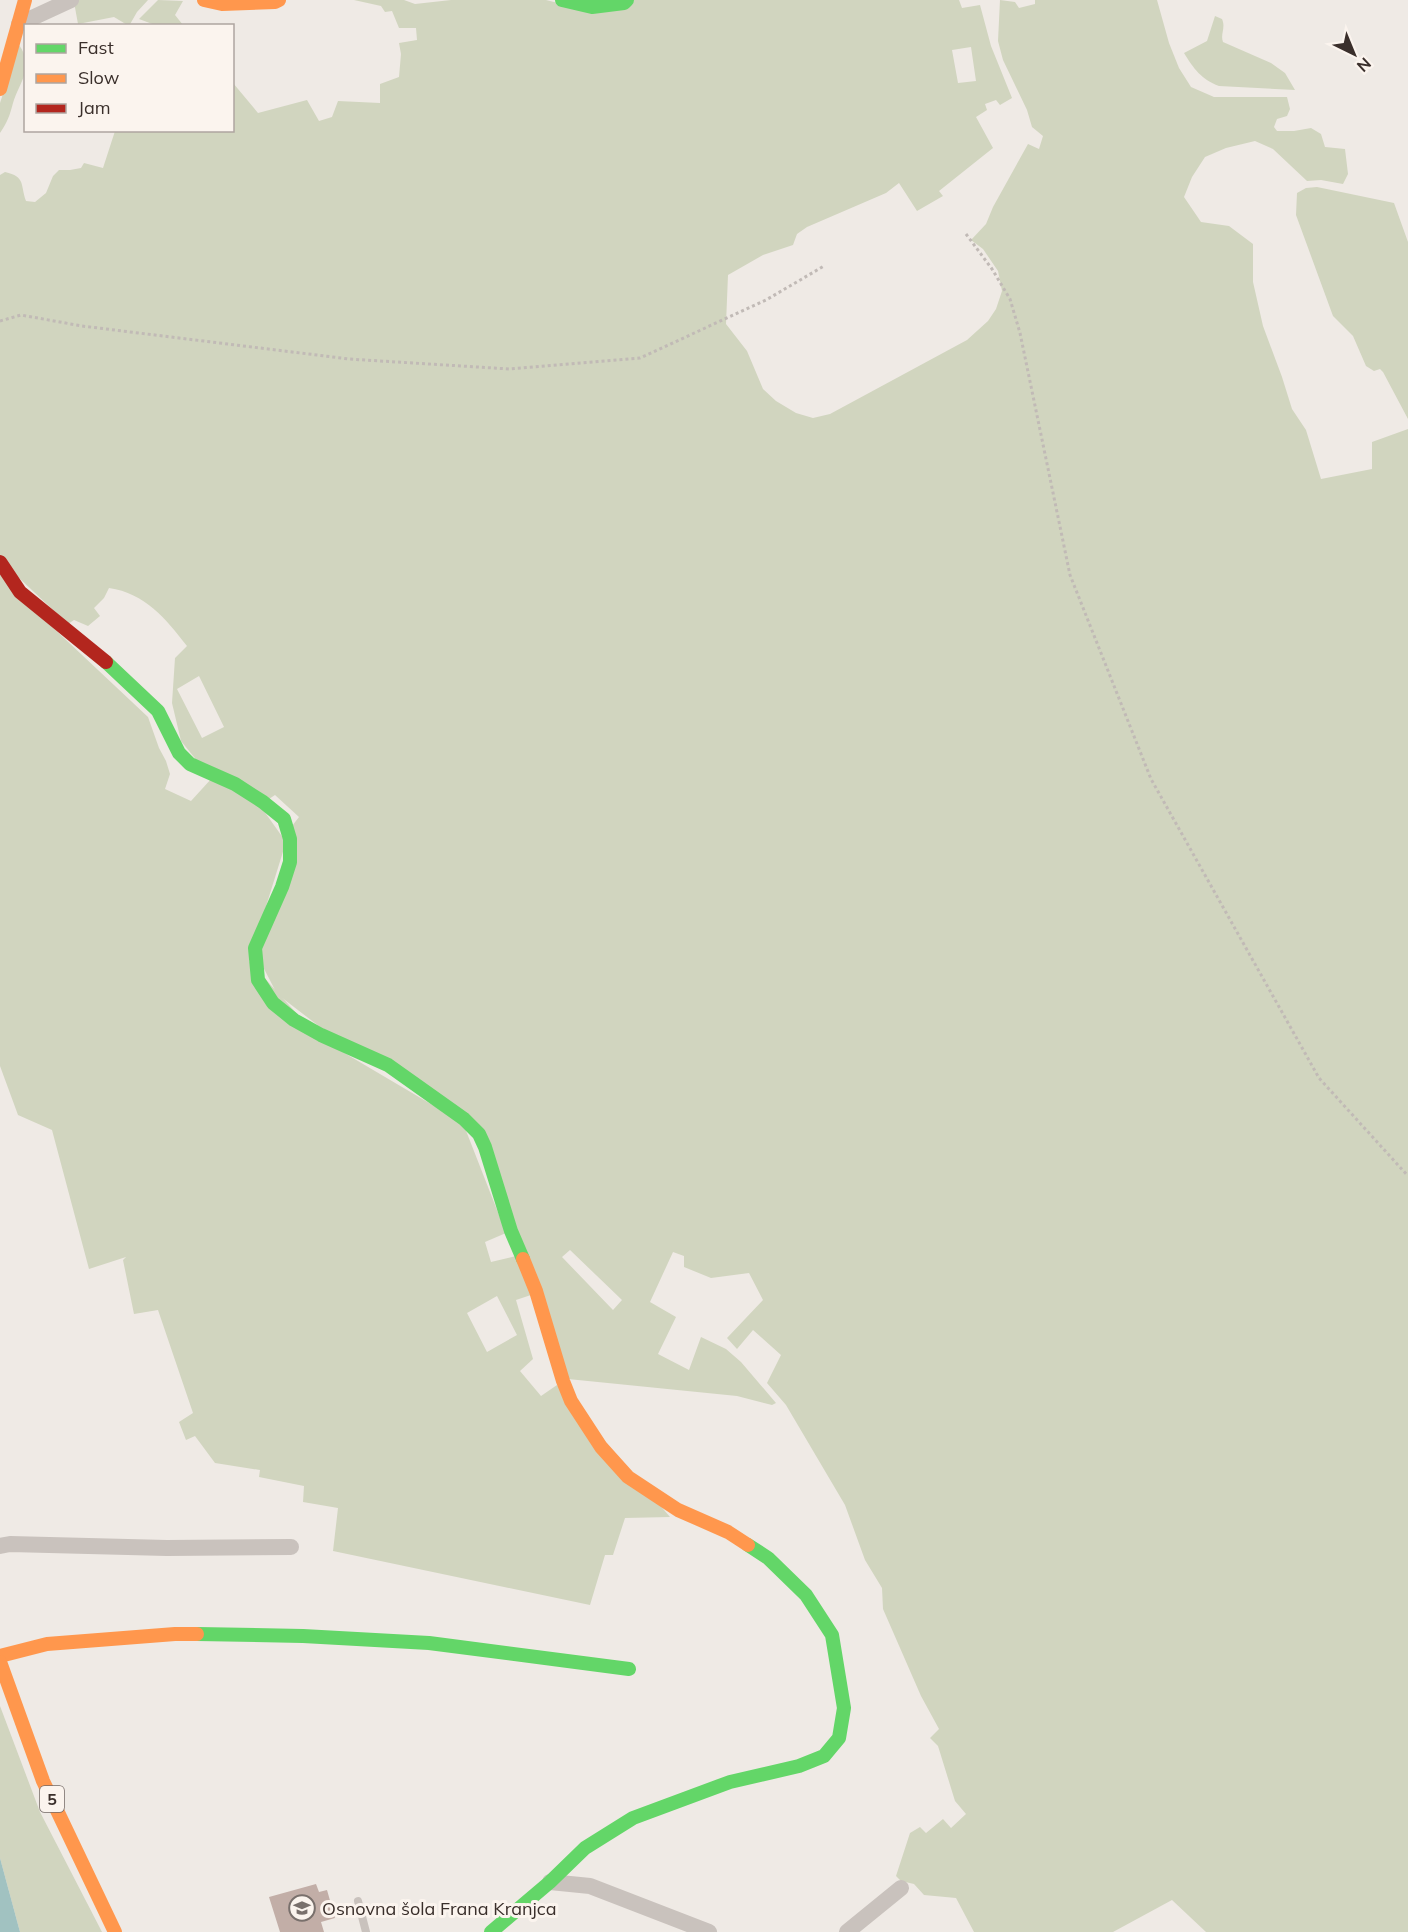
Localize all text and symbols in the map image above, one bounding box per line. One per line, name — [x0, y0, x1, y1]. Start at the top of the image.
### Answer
legend — [24, 24, 234, 132]
north arrow — [1324, 24, 1384, 84]
text: Fast — [78, 36, 114, 59]
text: N — [1353, 54, 1375, 76]
text: Slow — [78, 66, 120, 89]
text: Jam — [78, 96, 111, 119]
road number: 5 — [40, 1786, 64, 1812]
school or university icon: Osnovna šola Frana Kranjca — [287, 1893, 317, 1923]
place label: Osnovna šola Frana Kranjca — [322, 1897, 556, 1920]

